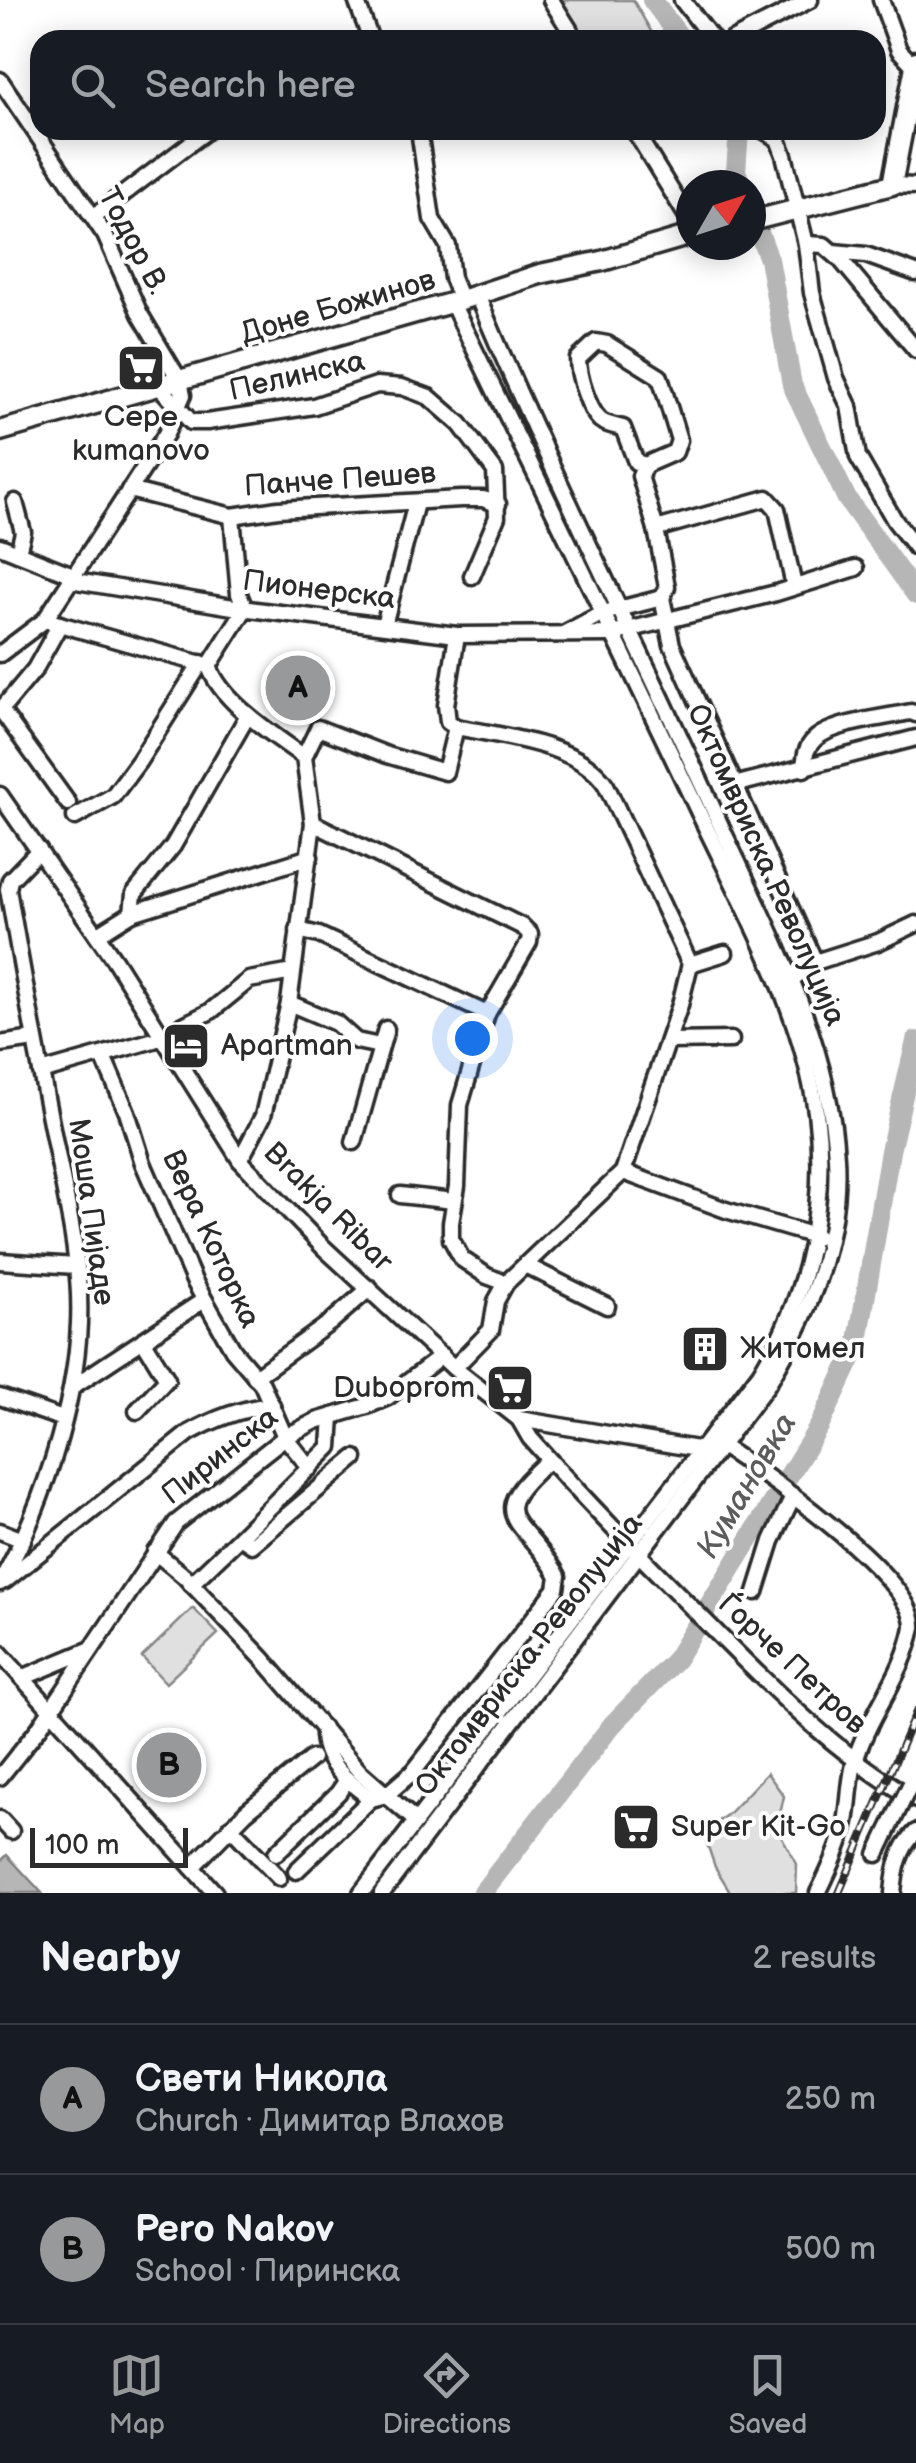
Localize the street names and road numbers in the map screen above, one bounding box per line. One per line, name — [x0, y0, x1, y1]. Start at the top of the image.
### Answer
street label: Тодор В. — [90, 181, 176, 301]
street label: Доне Божинов — [237, 262, 440, 352]
street label: Пелинска — [226, 343, 368, 409]
street label: Панче Пешев — [243, 455, 437, 505]
street label: Пионерска — [241, 563, 398, 617]
street label: Октомвриска Револуција — [679, 699, 853, 1032]
street label: Моша Пијаде — [60, 1116, 122, 1308]
street label: Brakja Ribar — [256, 1135, 401, 1280]
street label: Вера Которка — [154, 1144, 268, 1334]
street label: Пиринска — [155, 1399, 286, 1513]
street label: Октомвриска Револуција — [408, 1506, 651, 1803]
street label: Ѓорче Петров — [710, 1585, 875, 1742]

